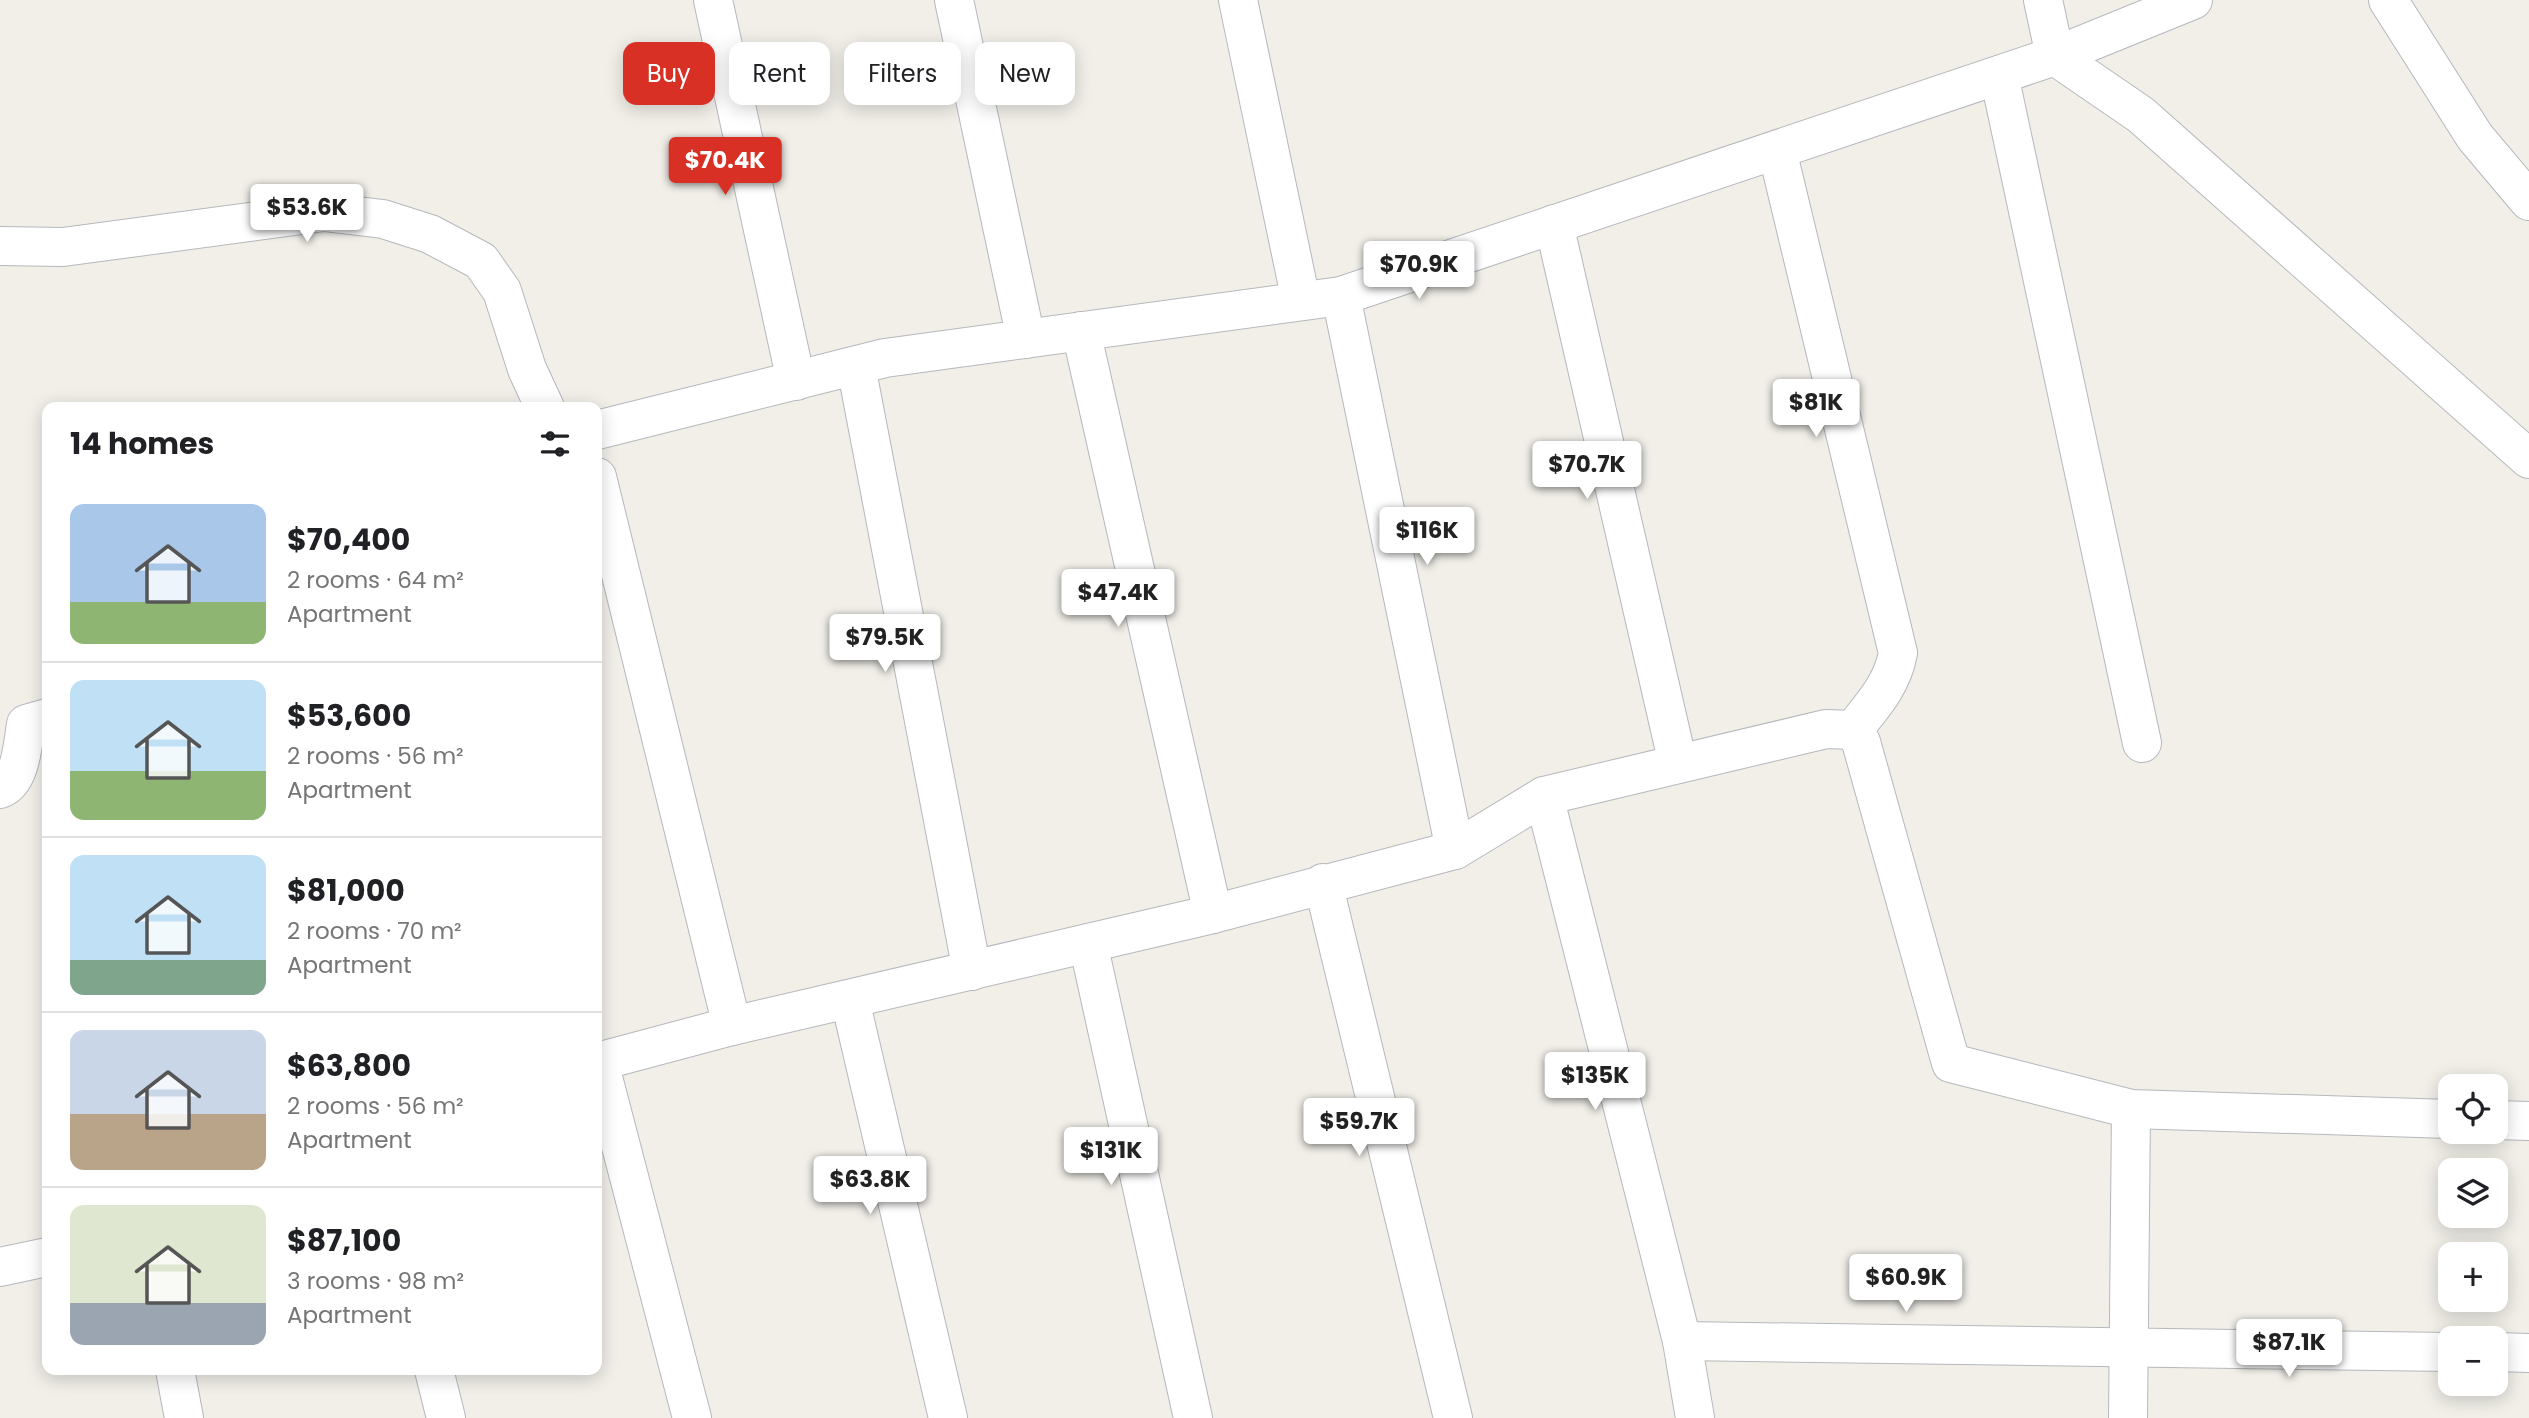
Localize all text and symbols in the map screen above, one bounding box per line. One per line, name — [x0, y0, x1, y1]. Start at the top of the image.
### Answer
chip: Buy — [623, 42, 715, 105]
chip: Rent — [729, 42, 830, 105]
chip: Filters — [844, 42, 961, 105]
chip: New — [975, 42, 1075, 105]
pin: $70.4K — [668, 138, 782, 197]
text: $70.4K — [685, 144, 765, 176]
pin: $53.6K — [250, 184, 364, 244]
text: $53.6K — [266, 191, 348, 223]
pin: $70.9K — [1362, 242, 1476, 301]
text: $70.9K — [1379, 248, 1459, 280]
pin: $81K — [1775, 380, 1857, 439]
text: $81K — [1789, 386, 1843, 418]
text: 14 homes — [70, 422, 214, 465]
icon: filters — [536, 425, 574, 463]
pin: $70.7K — [1530, 442, 1644, 501]
text: $70.7K — [1548, 448, 1626, 480]
pin: $116K — [1378, 508, 1476, 567]
text: $116K — [1395, 514, 1459, 546]
text: $70,400 — [287, 518, 410, 561]
icon: home — [126, 532, 210, 616]
text: 2 rooms · 64 m² — [287, 564, 464, 596]
pin: $47.4K — [1061, 570, 1175, 629]
text: $47.4K — [1077, 576, 1159, 608]
text: Apartment — [287, 598, 412, 630]
pin: $79.5K — [828, 614, 942, 674]
text: $79.5K — [845, 621, 925, 653]
text: $53,600 — [287, 694, 411, 737]
icon: home — [126, 708, 210, 792]
text: 2 rooms · 56 m² — [287, 740, 464, 772]
text: Apartment — [287, 774, 412, 806]
text: $81,000 — [287, 869, 405, 912]
icon: home — [126, 883, 210, 967]
text: 2 rooms · 70 m² — [287, 915, 462, 947]
text: Apartment — [287, 949, 412, 981]
text: $63,800 — [287, 1044, 411, 1087]
pin: $135K — [1546, 1052, 1644, 1112]
icon: home — [126, 1058, 210, 1142]
text: $135K — [1561, 1059, 1629, 1091]
map controls — [2438, 1074, 2508, 1396]
button: locate — [2438, 1074, 2508, 1144]
text: 2 rooms · 56 m² — [287, 1090, 464, 1122]
pin: $59.7K — [1302, 1098, 1416, 1158]
text: $59.7K — [1319, 1105, 1399, 1137]
text: Apartment — [287, 1124, 412, 1156]
pin: $131K — [1062, 1128, 1160, 1187]
text: $131K — [1080, 1134, 1142, 1166]
pin: $63.8K — [813, 1156, 927, 1216]
button: layers — [2438, 1158, 2508, 1228]
text: $63.8K — [829, 1163, 911, 1195]
text: $87,100 — [287, 1219, 401, 1262]
icon: home — [126, 1233, 210, 1317]
button: + — [2438, 1242, 2508, 1312]
pin: $60.9K — [1849, 1254, 1963, 1314]
text: $60.9K — [1865, 1261, 1947, 1293]
text: 3 rooms · 98 m² — [287, 1265, 464, 1297]
text: Apartment — [287, 1299, 412, 1331]
pin: $87.1K — [2232, 1320, 2346, 1379]
text: $87.1K — [2252, 1326, 2326, 1358]
button: − — [2438, 1326, 2508, 1396]

